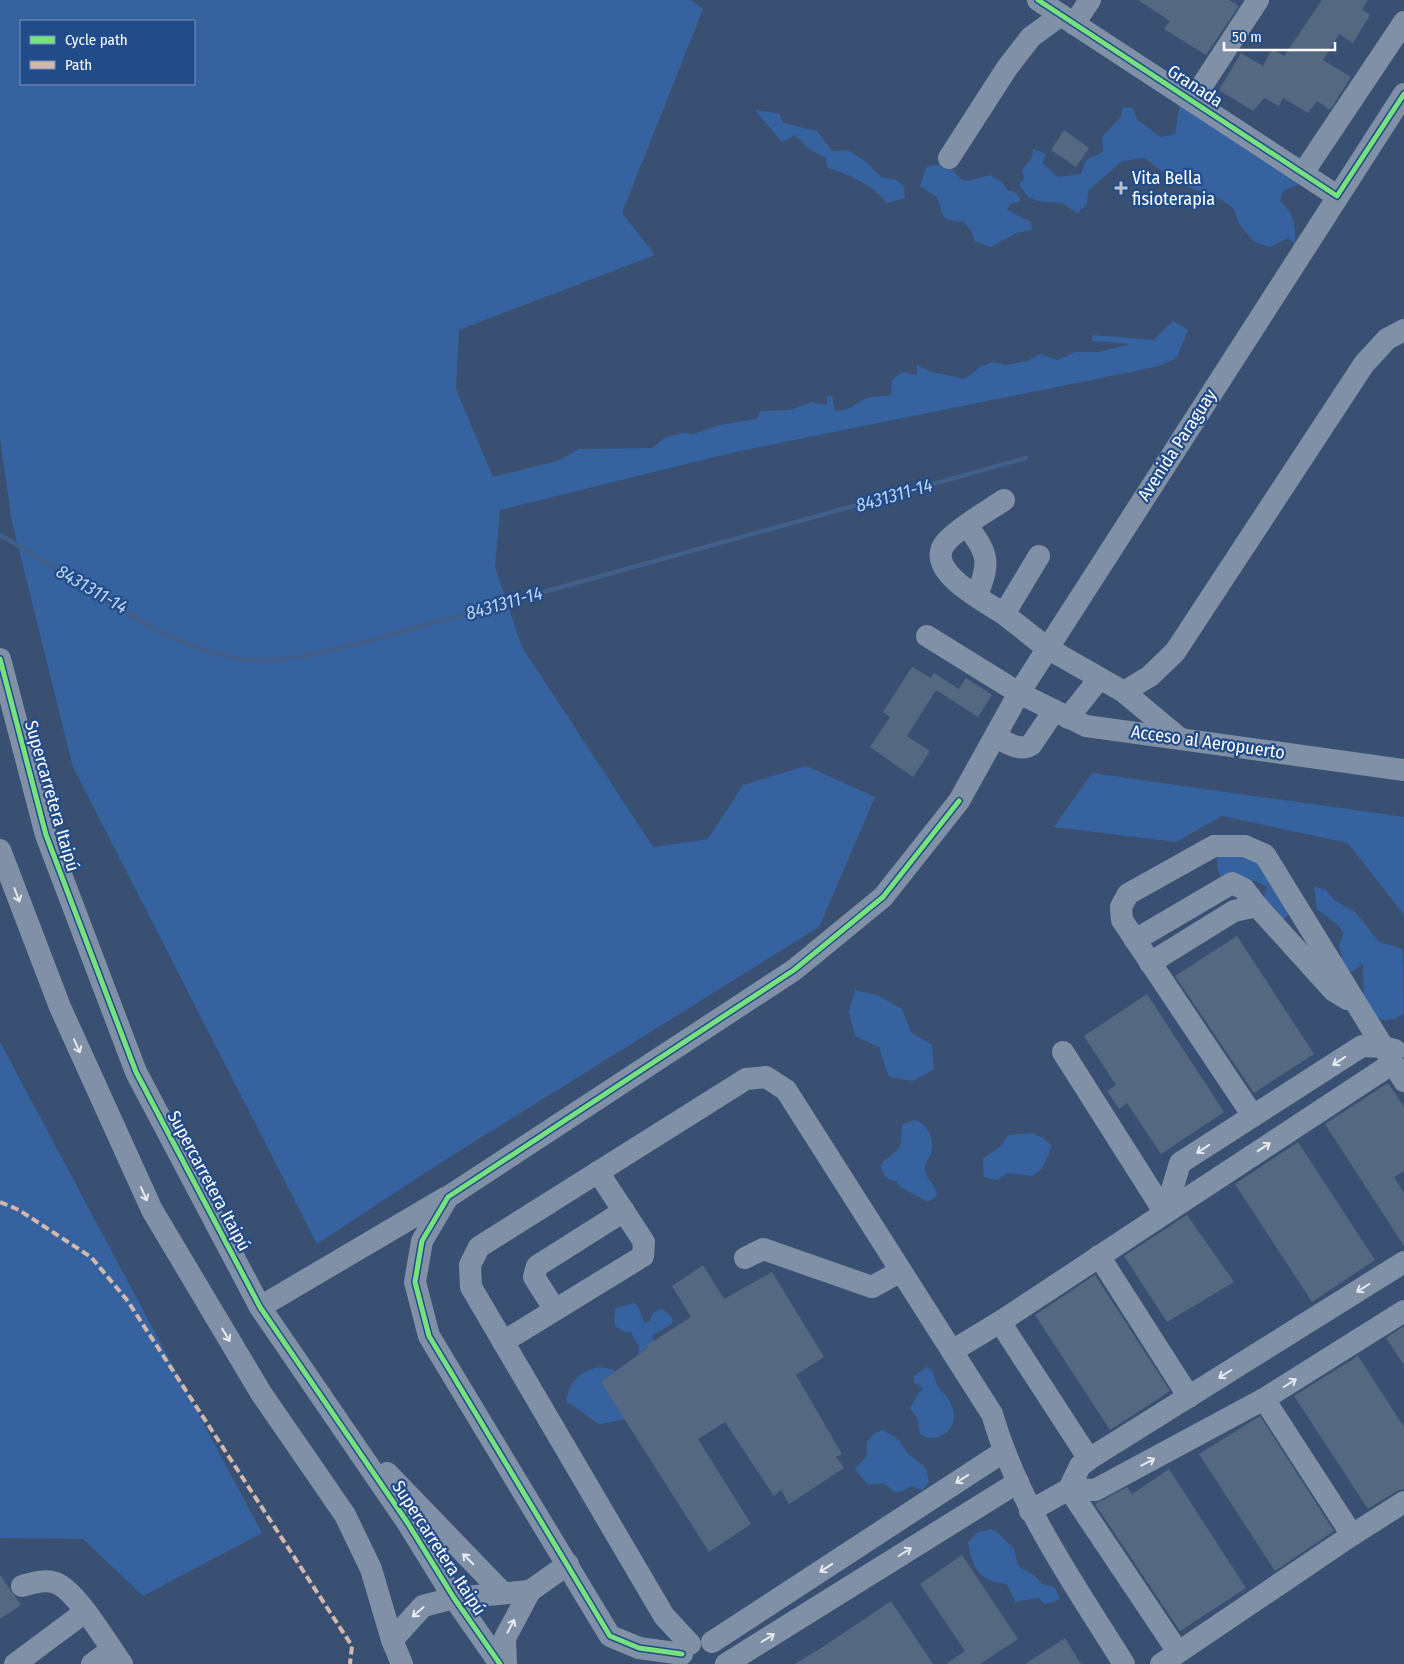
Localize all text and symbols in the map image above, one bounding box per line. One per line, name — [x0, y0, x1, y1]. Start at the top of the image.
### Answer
legend — [20, 20, 195, 85]
scale bar — [1224, 20, 1335, 52]
text: 50 m — [1232, 28, 1262, 46]
text: Cycle path — [65, 31, 128, 49]
text: Path — [65, 56, 92, 74]
street label: Granada — [1163, 60, 1227, 112]
place label: Vita Bella fisioterapia — [1132, 167, 1215, 210]
marker: Vita Bella fisioterapia — [1114, 181, 1128, 195]
street label: Avenida Paraguay — [1133, 385, 1221, 505]
water label: 8431311-14 — [853, 473, 935, 517]
water label: 8431311-14 — [52, 559, 132, 619]
water label: 8431311-14 — [463, 581, 545, 625]
street label: Supercarretera Itaipú — [20, 718, 84, 874]
street label: Acceso al Aeropuerto — [1130, 720, 1286, 764]
one-way arrow — [13, 887, 22, 902]
one-way arrow — [73, 1038, 83, 1053]
one-way arrow — [1333, 1056, 1347, 1066]
street label: Supercarretera Itaipú — [163, 1107, 255, 1255]
one-way arrow — [1257, 1142, 1271, 1152]
one-way arrow — [1196, 1144, 1210, 1154]
one-way arrow — [140, 1186, 150, 1201]
one-way arrow — [1356, 1283, 1370, 1293]
one-way arrow — [221, 1327, 231, 1341]
one-way arrow — [1218, 1369, 1232, 1380]
one-way arrow — [1283, 1378, 1297, 1388]
one-way arrow — [1141, 1456, 1155, 1466]
one-way arrow — [956, 1474, 970, 1484]
street label: Supercarretera Itaipú — [387, 1477, 491, 1619]
one-way arrow — [898, 1547, 912, 1557]
one-way arrow — [462, 1553, 474, 1565]
one-way arrow — [820, 1563, 834, 1573]
one-way arrow — [412, 1606, 425, 1617]
one-way arrow — [507, 1619, 517, 1634]
one-way arrow — [760, 1633, 774, 1643]

